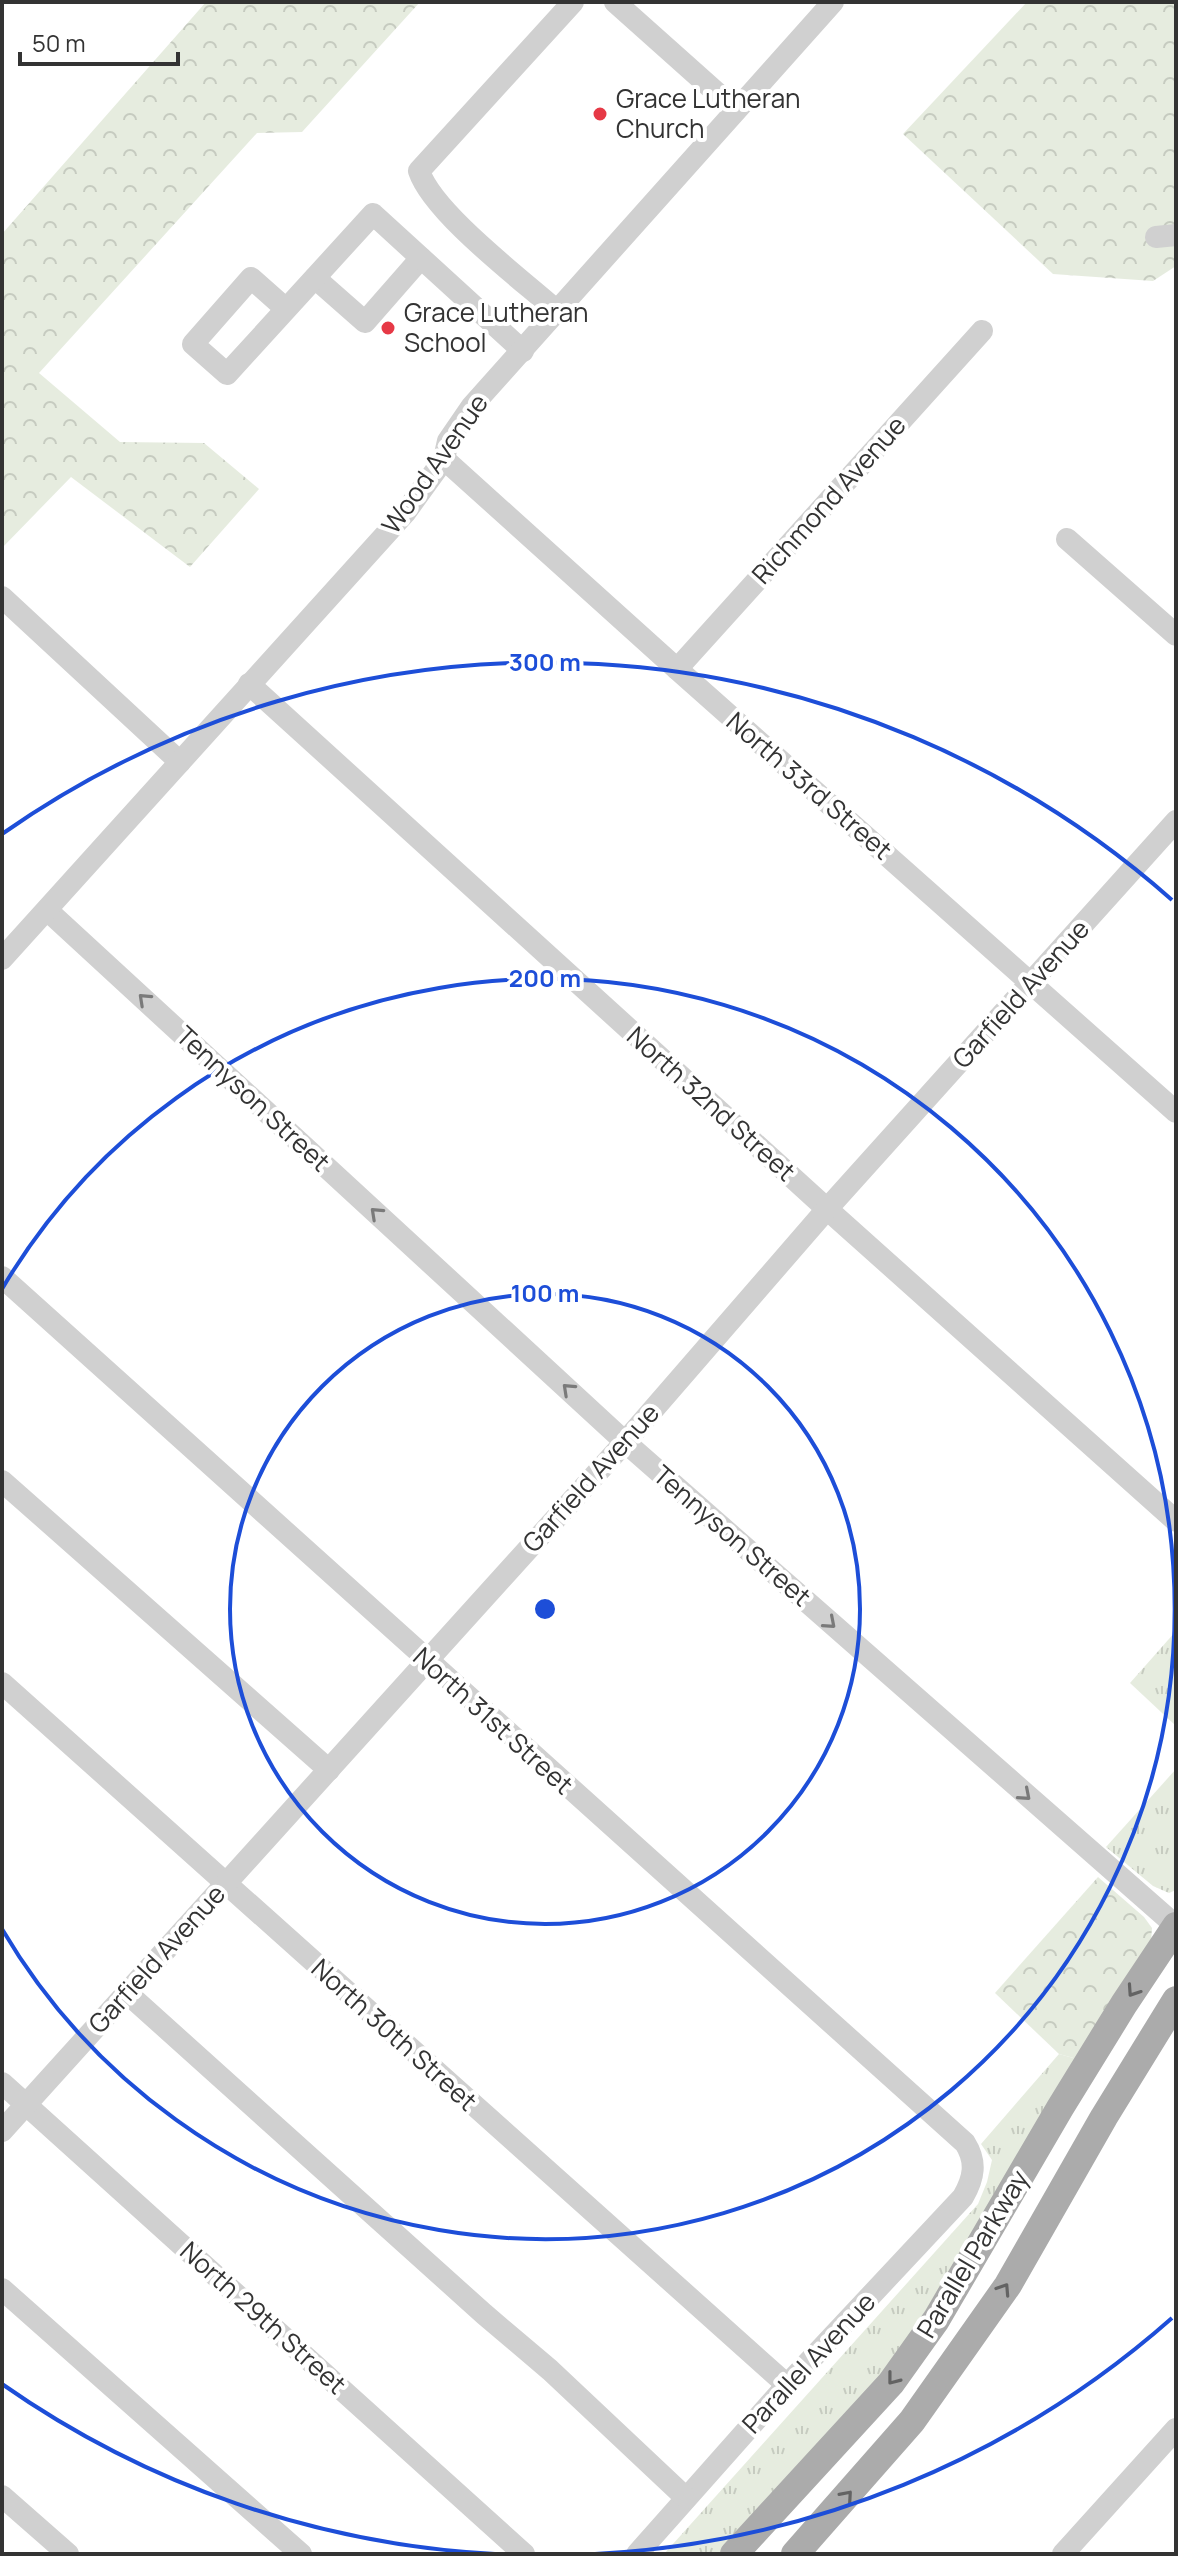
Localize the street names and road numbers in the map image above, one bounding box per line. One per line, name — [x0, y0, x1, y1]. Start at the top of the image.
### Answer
street label: Wood Avenue — [373, 386, 496, 541]
street label: Richmond Avenue — [743, 408, 913, 591]
street label: North 33rd Street — [719, 703, 900, 867]
street label: Garfield Avenue — [944, 911, 1097, 1075]
street label: Tennyson Street — [169, 1017, 338, 1179]
street label: North 32nd Street — [620, 1018, 804, 1189]
street label: Garfield Avenue — [514, 1395, 667, 1559]
street label: Tennyson Street — [646, 1457, 819, 1614]
street label: North 31st Street — [406, 1639, 581, 1802]
street label: Garfield Avenue — [80, 1876, 233, 2040]
street label: North 30th Street — [304, 1950, 485, 2118]
street label: Parallel Parkway — [908, 2163, 1037, 2344]
street label: North 29th Street — [173, 2233, 354, 2402]
street label: Parallel Avenue — [734, 2284, 883, 2441]

